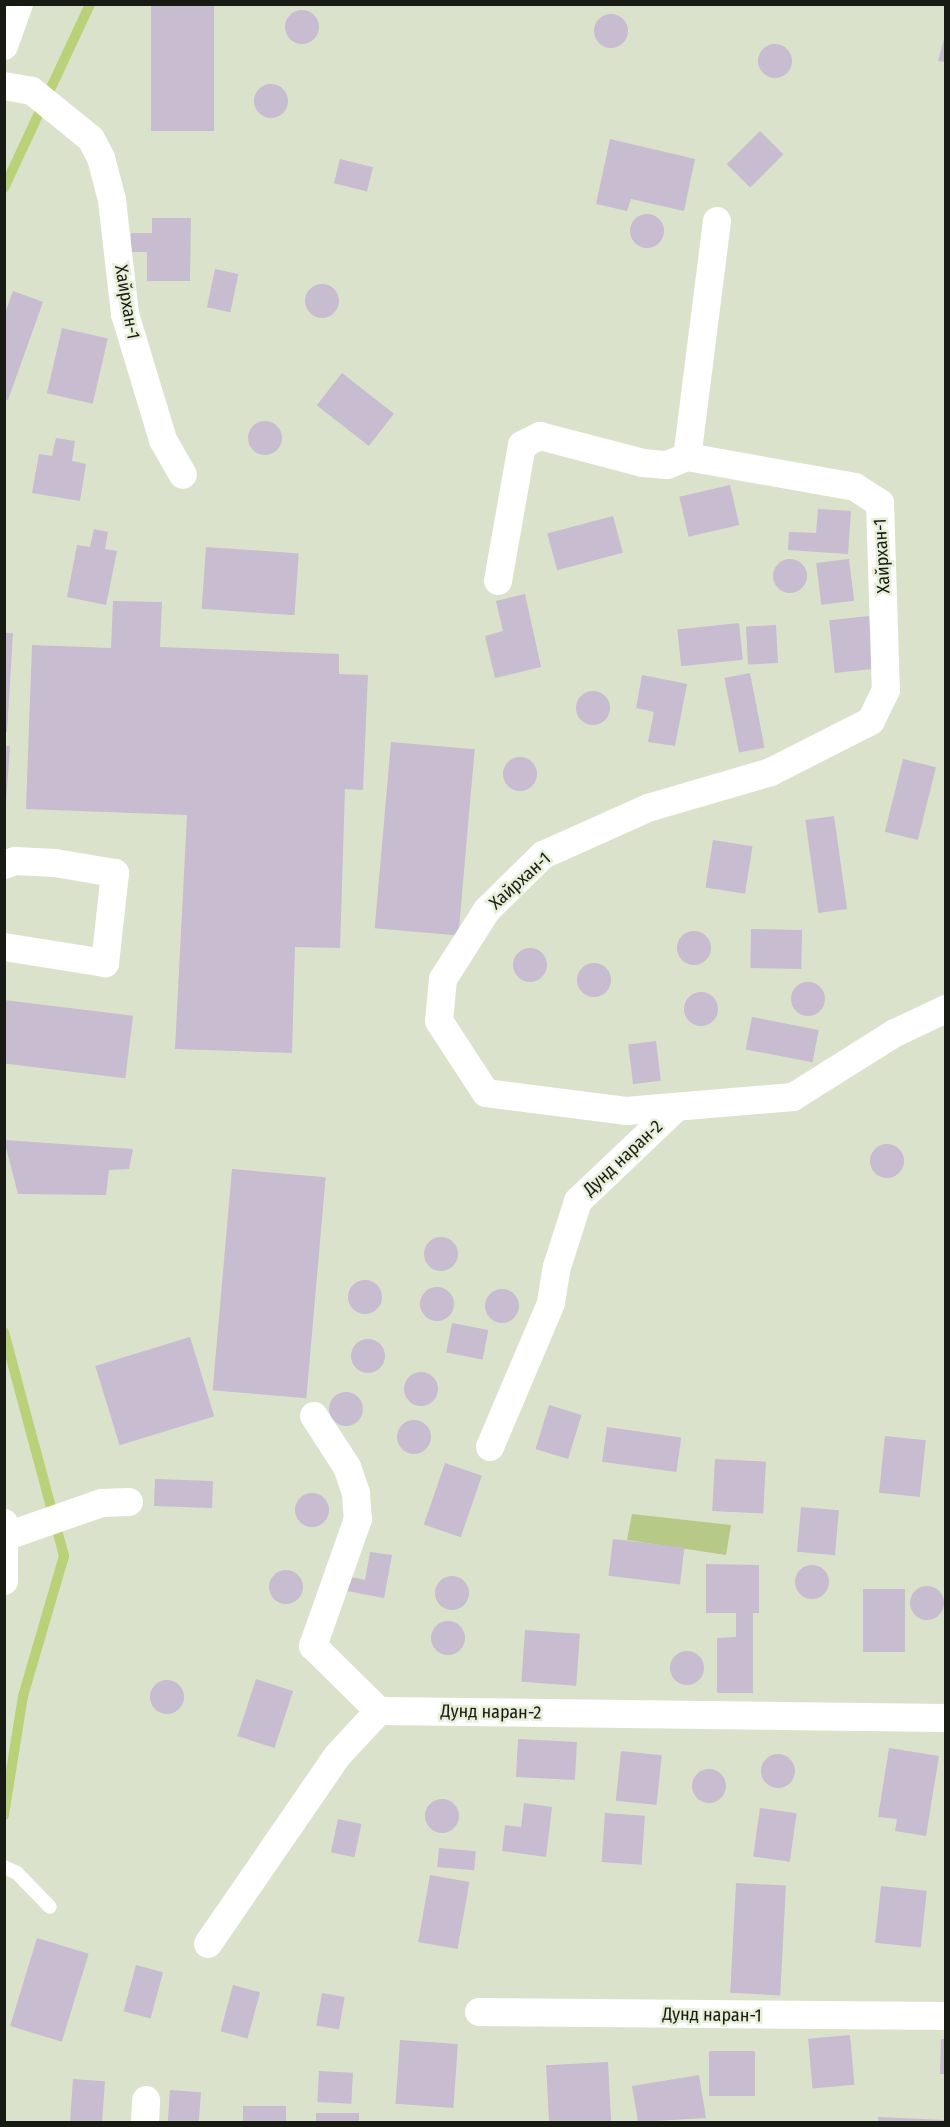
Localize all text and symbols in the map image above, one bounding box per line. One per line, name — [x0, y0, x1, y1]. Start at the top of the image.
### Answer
street label: Хайрхан-1 — [110, 263, 144, 341]
street label: Хайрхан-1 — [869, 518, 895, 594]
street label: Хайрхан-1 — [485, 848, 555, 914]
street label: Дунд наран-2 — [579, 1116, 667, 1200]
street label: Дунд наран-2 — [441, 1700, 541, 1724]
street label: Дунд наран-1 — [662, 2003, 762, 2027]

